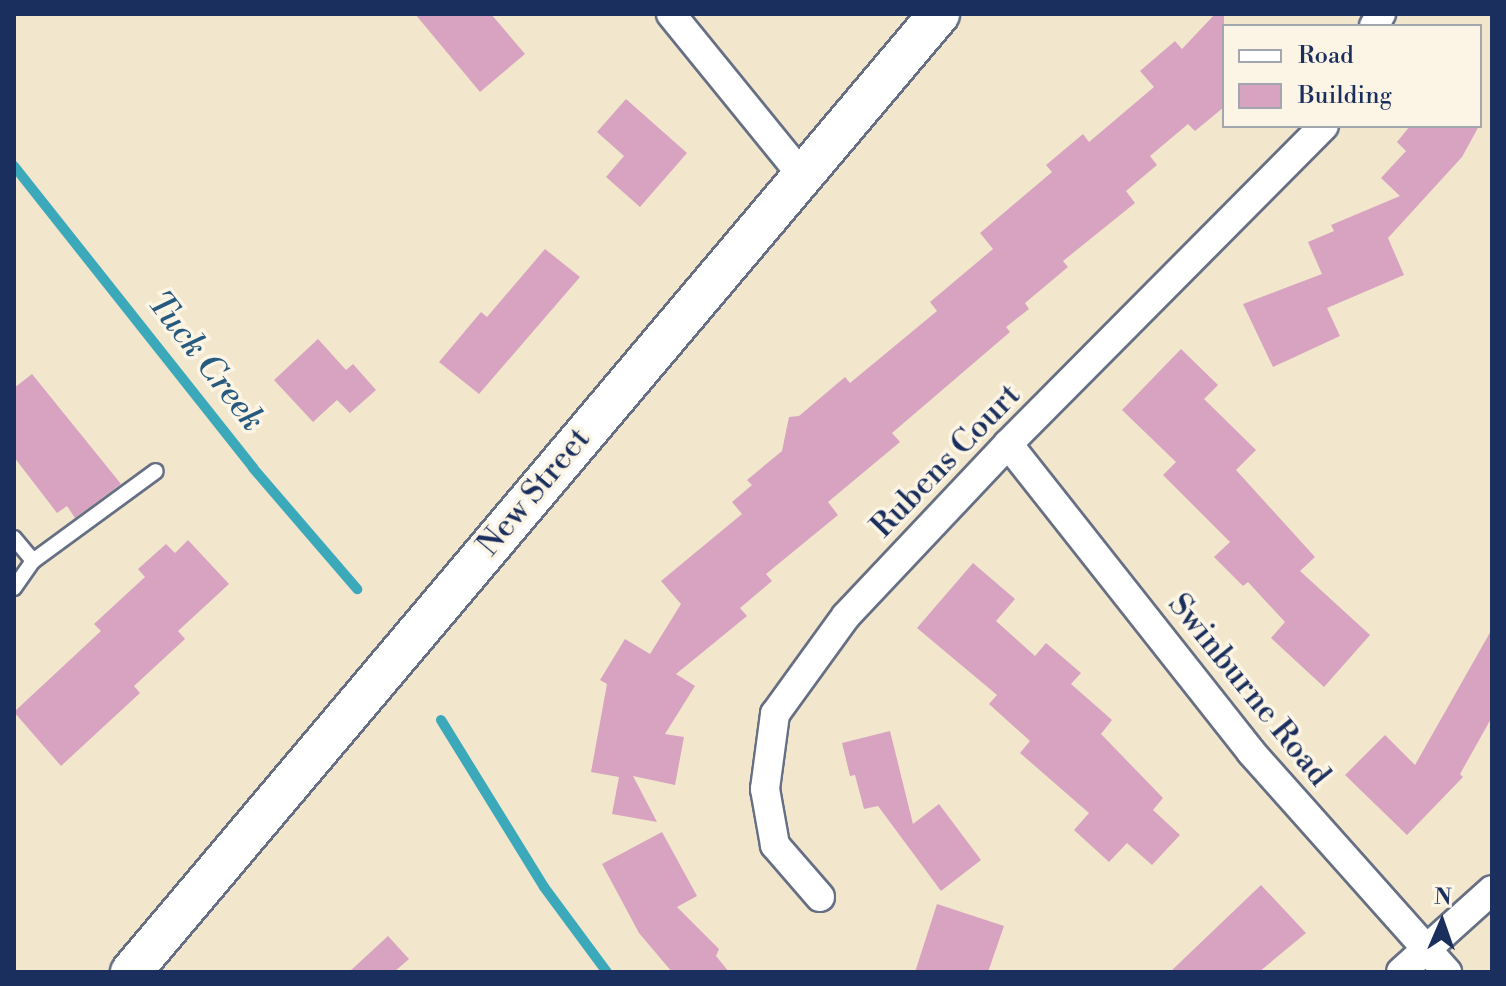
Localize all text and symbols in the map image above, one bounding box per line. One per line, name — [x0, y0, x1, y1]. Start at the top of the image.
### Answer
legend — [1222, 24, 1482, 128]
text: Road — [1298, 41, 1354, 71]
text: Building — [1298, 81, 1392, 111]
water label: Tuck Creek — [138, 284, 272, 440]
street label: Rubens Court — [863, 376, 1029, 546]
street label: New Street — [469, 420, 599, 564]
street label: Swinburne Road — [1160, 586, 1338, 794]
north arrow — [1402, 882, 1482, 962]
text: N — [1434, 884, 1452, 911]

